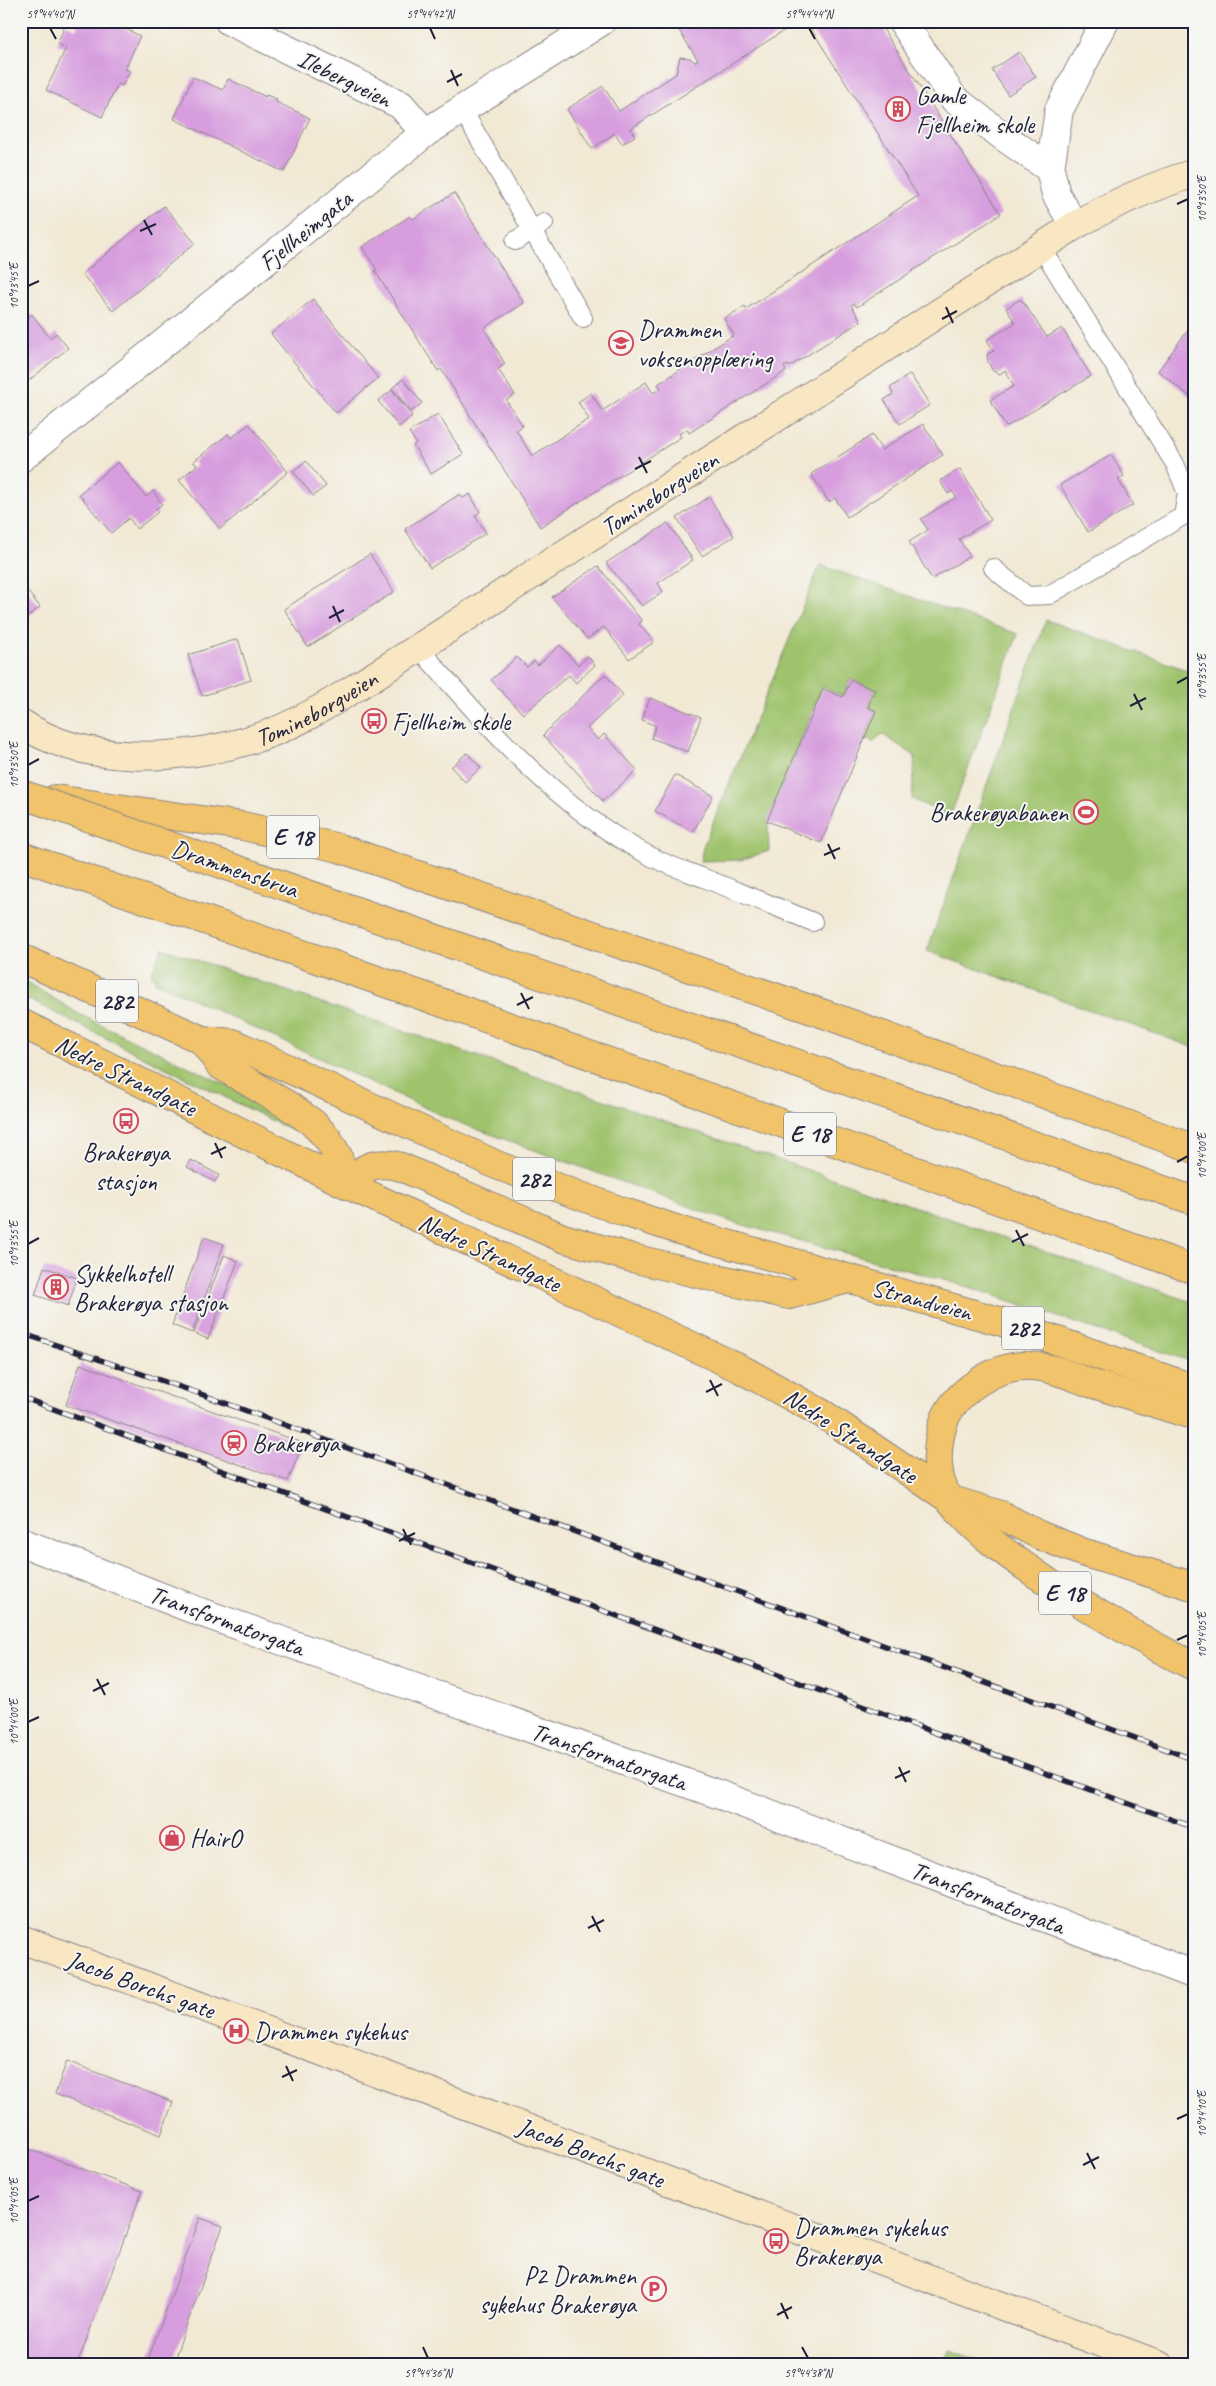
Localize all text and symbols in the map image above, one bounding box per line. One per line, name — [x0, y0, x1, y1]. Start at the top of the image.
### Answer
text: 59°44'40"N — [26, 6, 75, 22]
text: 59°44'42"N — [406, 6, 455, 22]
text: 59°44'44"N — [785, 6, 834, 22]
street label: Ilebergveien — [293, 43, 398, 116]
place label: Gamle Fjellheim skole — [916, 80, 1036, 141]
building icon: Gamle Fjellheim skole — [885, 96, 911, 122]
text: 10°13'50"E — [1194, 174, 1210, 222]
street label: Fjellheimgata — [252, 182, 360, 278]
text: 10°13'45"E — [6, 261, 22, 309]
place label: Drammen voksenopplæring — [638, 314, 774, 375]
school or university icon: Drammen voksenopplæring — [608, 330, 634, 356]
street label: Tomineborgveien — [595, 443, 725, 544]
text: 10°13'55"E — [1194, 652, 1210, 700]
street label: Tomineborgveien — [251, 663, 384, 754]
place label: Fjellheim skole — [392, 706, 512, 738]
bus stop icon: Fjellheim skole — [361, 708, 387, 734]
text: 10°13'50"E — [6, 740, 22, 788]
place label: Brakerøyabanen — [929, 797, 1069, 829]
sports icon: Brakerøyabanen — [1073, 799, 1099, 825]
road number: E 18 — [267, 816, 319, 859]
street label: Drammensbrua — [167, 832, 304, 906]
road number: 282 — [96, 979, 138, 1022]
street label: Nedre Strandgate — [50, 1028, 203, 1125]
bus stop icon: Brakerøya stasjon — [113, 1108, 139, 1134]
road number: E 18 — [784, 1112, 836, 1156]
text: 10°14'00"E — [1194, 1131, 1210, 1179]
place label: Brakerøya stasjon — [82, 1137, 172, 1198]
road number: 282 — [513, 1158, 555, 1200]
street label: Nedre Strandgate — [413, 1206, 568, 1301]
text: 10°13'55"E — [6, 1219, 22, 1267]
place label: Sykkelhotell Brakerøya stasjon — [74, 1258, 229, 1319]
street label: Strandveien — [868, 1271, 977, 1329]
building icon: Sykkelhotell Brakerøya stasjon — [43, 1274, 69, 1300]
road number: 282 — [1002, 1306, 1044, 1350]
street label: Nedre Strandgate — [777, 1381, 925, 1492]
place label: Brakerøya — [252, 1428, 341, 1460]
station icon: Brakerøya — [221, 1430, 247, 1456]
road number: E 18 — [1039, 1572, 1091, 1615]
street label: Transformatorgata — [145, 1578, 311, 1665]
text: 10°14'05"E — [1194, 1610, 1210, 1658]
text: 10°14'00"E — [6, 1697, 22, 1745]
street label: Transformatorgata — [527, 1715, 693, 1799]
place label: HairO — [190, 1823, 244, 1855]
shop icon: HairO — [159, 1825, 185, 1851]
street label: Transformatorgata — [906, 1854, 1072, 1943]
street label: Jacob Borchs gate — [62, 1943, 221, 2027]
place label: Drammen sykehus — [254, 2016, 409, 2048]
hospital icon: Drammen sykehus — [223, 2018, 249, 2044]
text: 10°14'10"E — [1194, 2089, 1210, 2137]
street label: Jacob Borchs gate — [512, 2110, 670, 2196]
text: 10°14'05"E — [6, 2176, 22, 2224]
place label: Drammen sykehus Brakerøya — [794, 2212, 949, 2273]
bus stop icon: Drammen sykehus Brakerøya — [763, 2228, 789, 2254]
place label: P2 Drammen sykehus Brakerøya — [479, 2260, 638, 2321]
parking icon: P2 Drammen sykehus Brakerøya — [641, 2276, 667, 2302]
text: 59°44'36"N — [404, 2365, 453, 2381]
text: 59°44'38"N — [784, 2365, 833, 2381]

